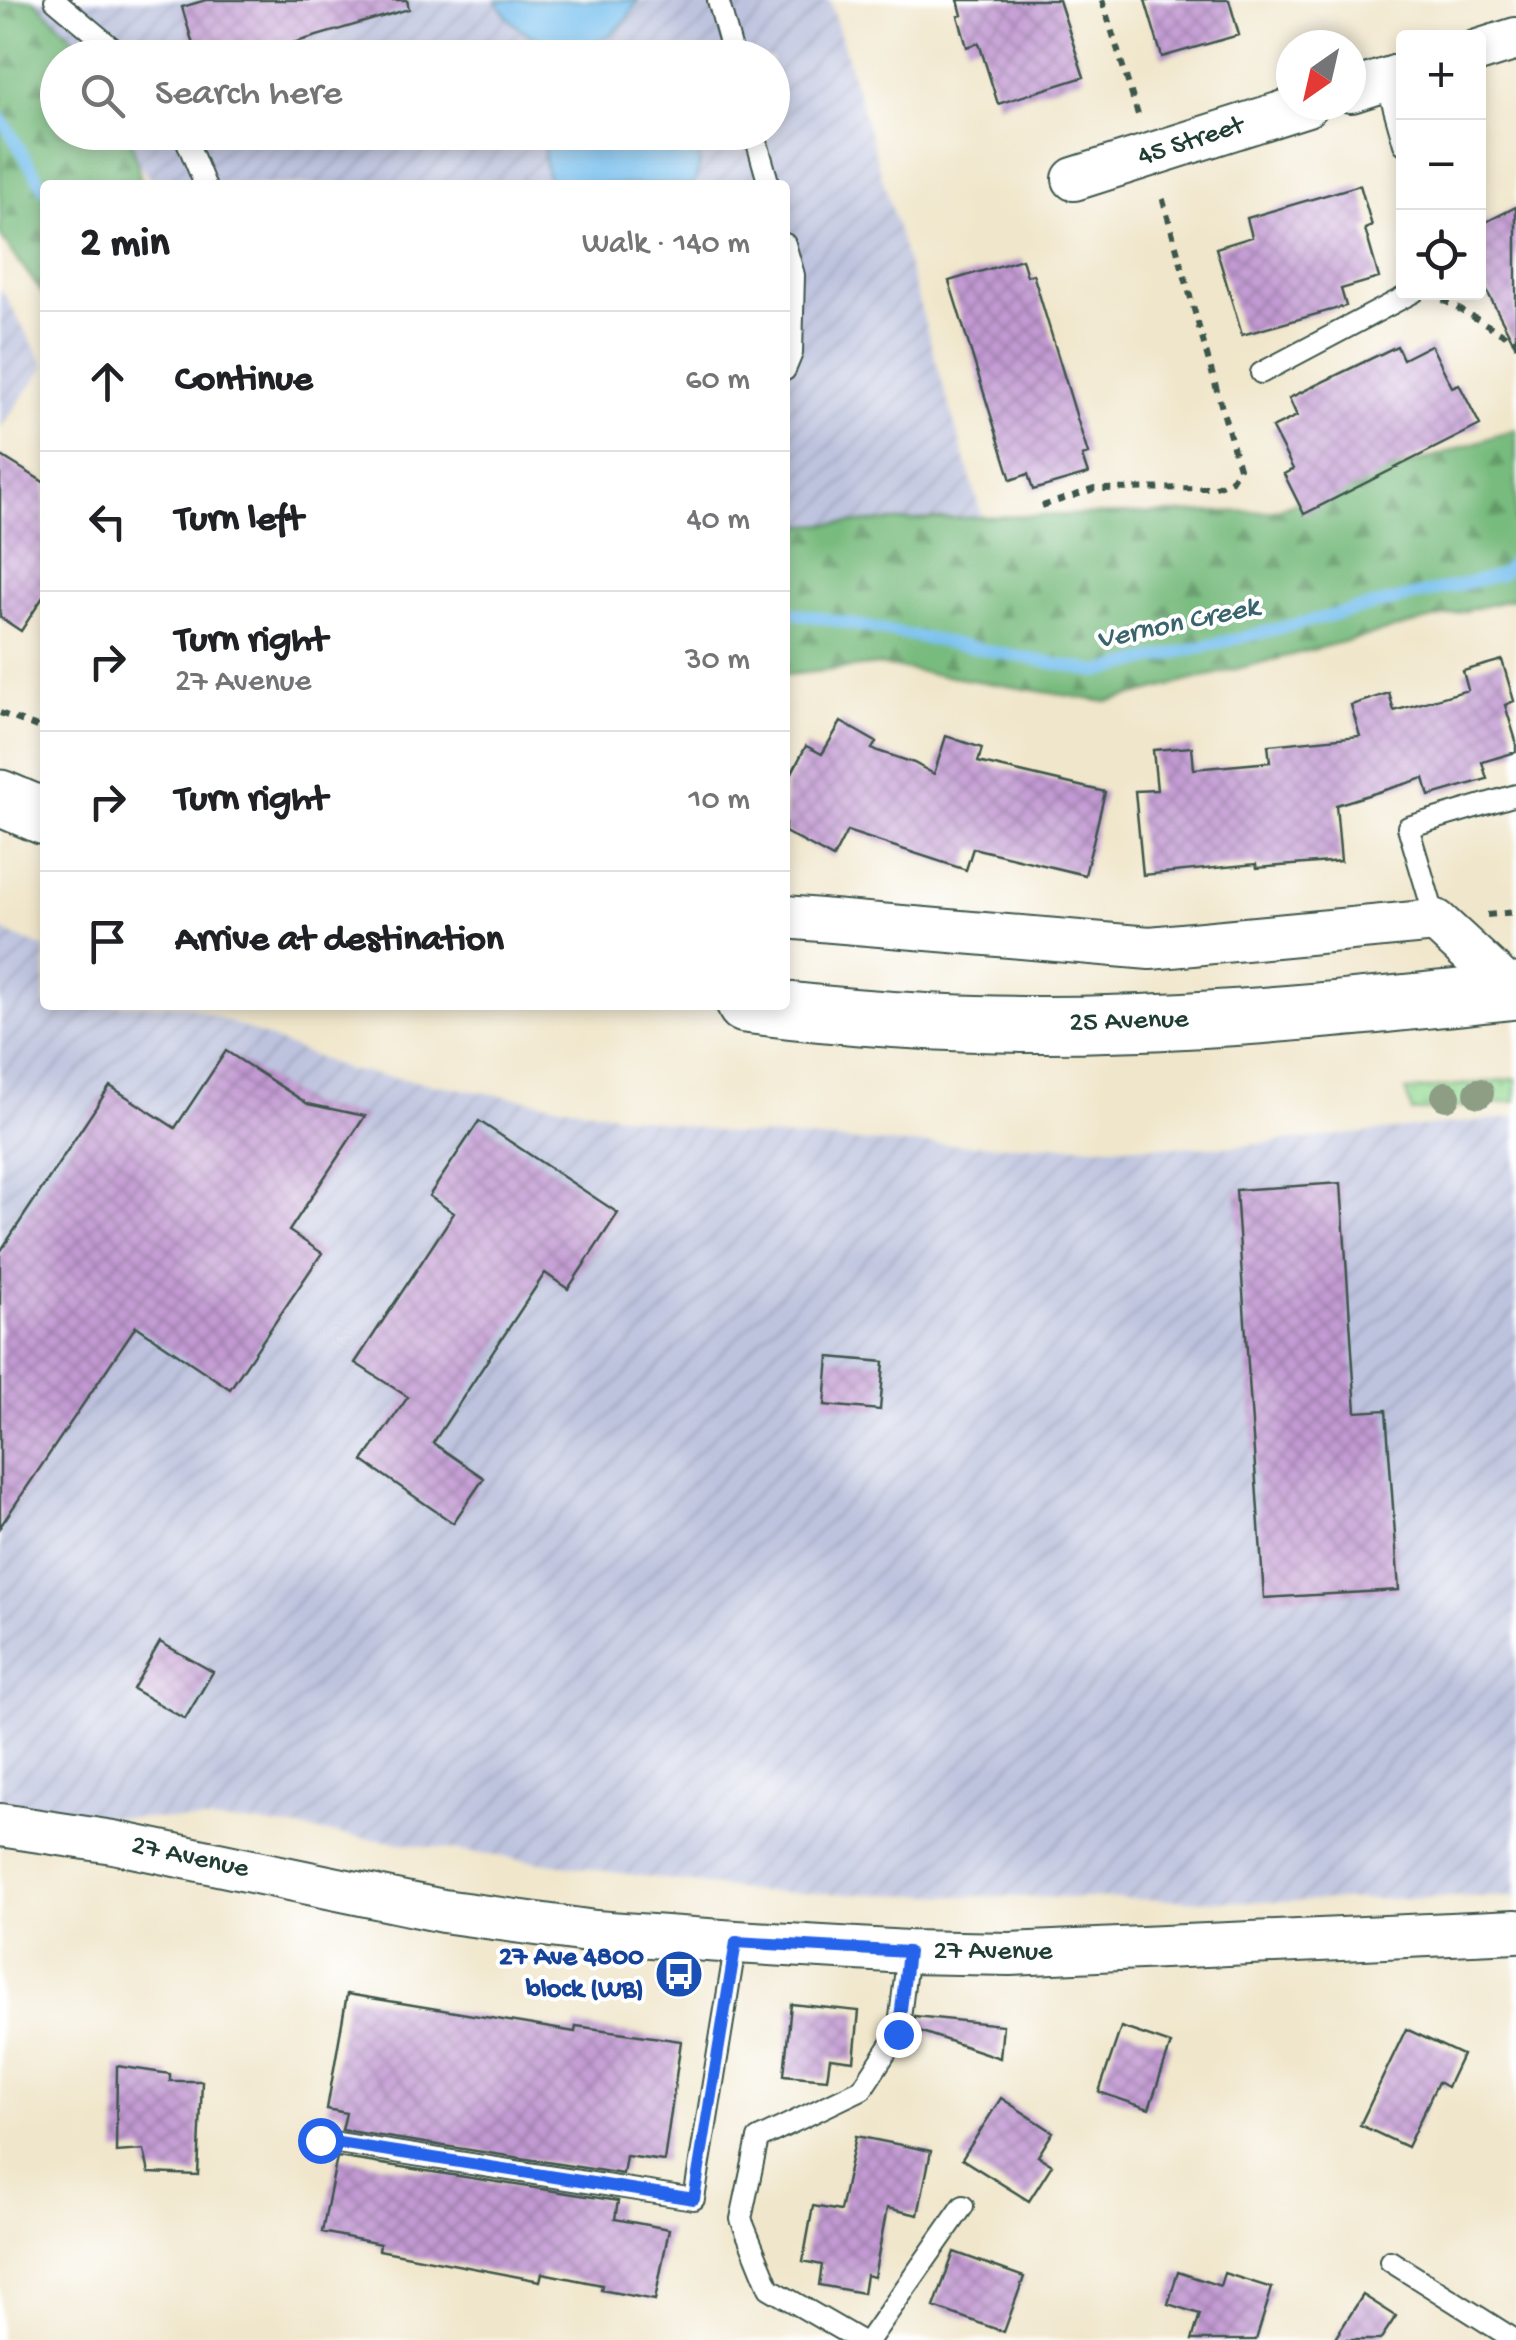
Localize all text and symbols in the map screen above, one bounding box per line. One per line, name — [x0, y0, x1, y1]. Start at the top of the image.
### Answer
north arrow — [1276, 30, 1366, 120]
map controls — [1396, 30, 1486, 300]
button: + — [1396, 30, 1486, 120]
search box — [40, 40, 790, 150]
icon: search — [75, 68, 130, 123]
text: Search here — [155, 73, 342, 117]
street label: 45 Street — [1134, 109, 1251, 175]
button: − — [1396, 120, 1486, 210]
button: locate — [1396, 210, 1486, 300]
text: 2 min — [80, 221, 169, 270]
text: Walk · 140 m — [582, 226, 750, 264]
icon: ahead — [80, 354, 135, 409]
text: Continue — [175, 359, 313, 403]
text: 60 m — [685, 362, 750, 400]
icon: left — [80, 494, 135, 549]
text: Turn left — [175, 499, 303, 543]
text: 40 m — [686, 502, 750, 540]
water label: Vernon Creek — [1094, 590, 1265, 659]
text: Turn right — [175, 620, 327, 664]
icon: right — [80, 634, 135, 689]
text: 30 m — [685, 642, 750, 680]
text: 27 Avenue — [175, 664, 311, 702]
icon: right — [80, 774, 135, 829]
text: Turn right — [175, 779, 327, 823]
text: 10 m — [689, 782, 750, 820]
icon: arrive — [80, 914, 135, 969]
text: Arrive at destination — [175, 919, 504, 963]
street label: 25 Avenue — [1069, 1003, 1190, 1041]
street label: 27 Avenue — [128, 1829, 252, 1887]
street label: 27 Avenue — [933, 1936, 1053, 1969]
place label: 27 Ave 4800 block (WB) — [499, 1942, 644, 2007]
bus stop icon: 27 Ave 4800 block (WB) — [653, 1948, 705, 2000]
route end — [876, 2012, 922, 2058]
route start — [298, 2118, 344, 2164]

